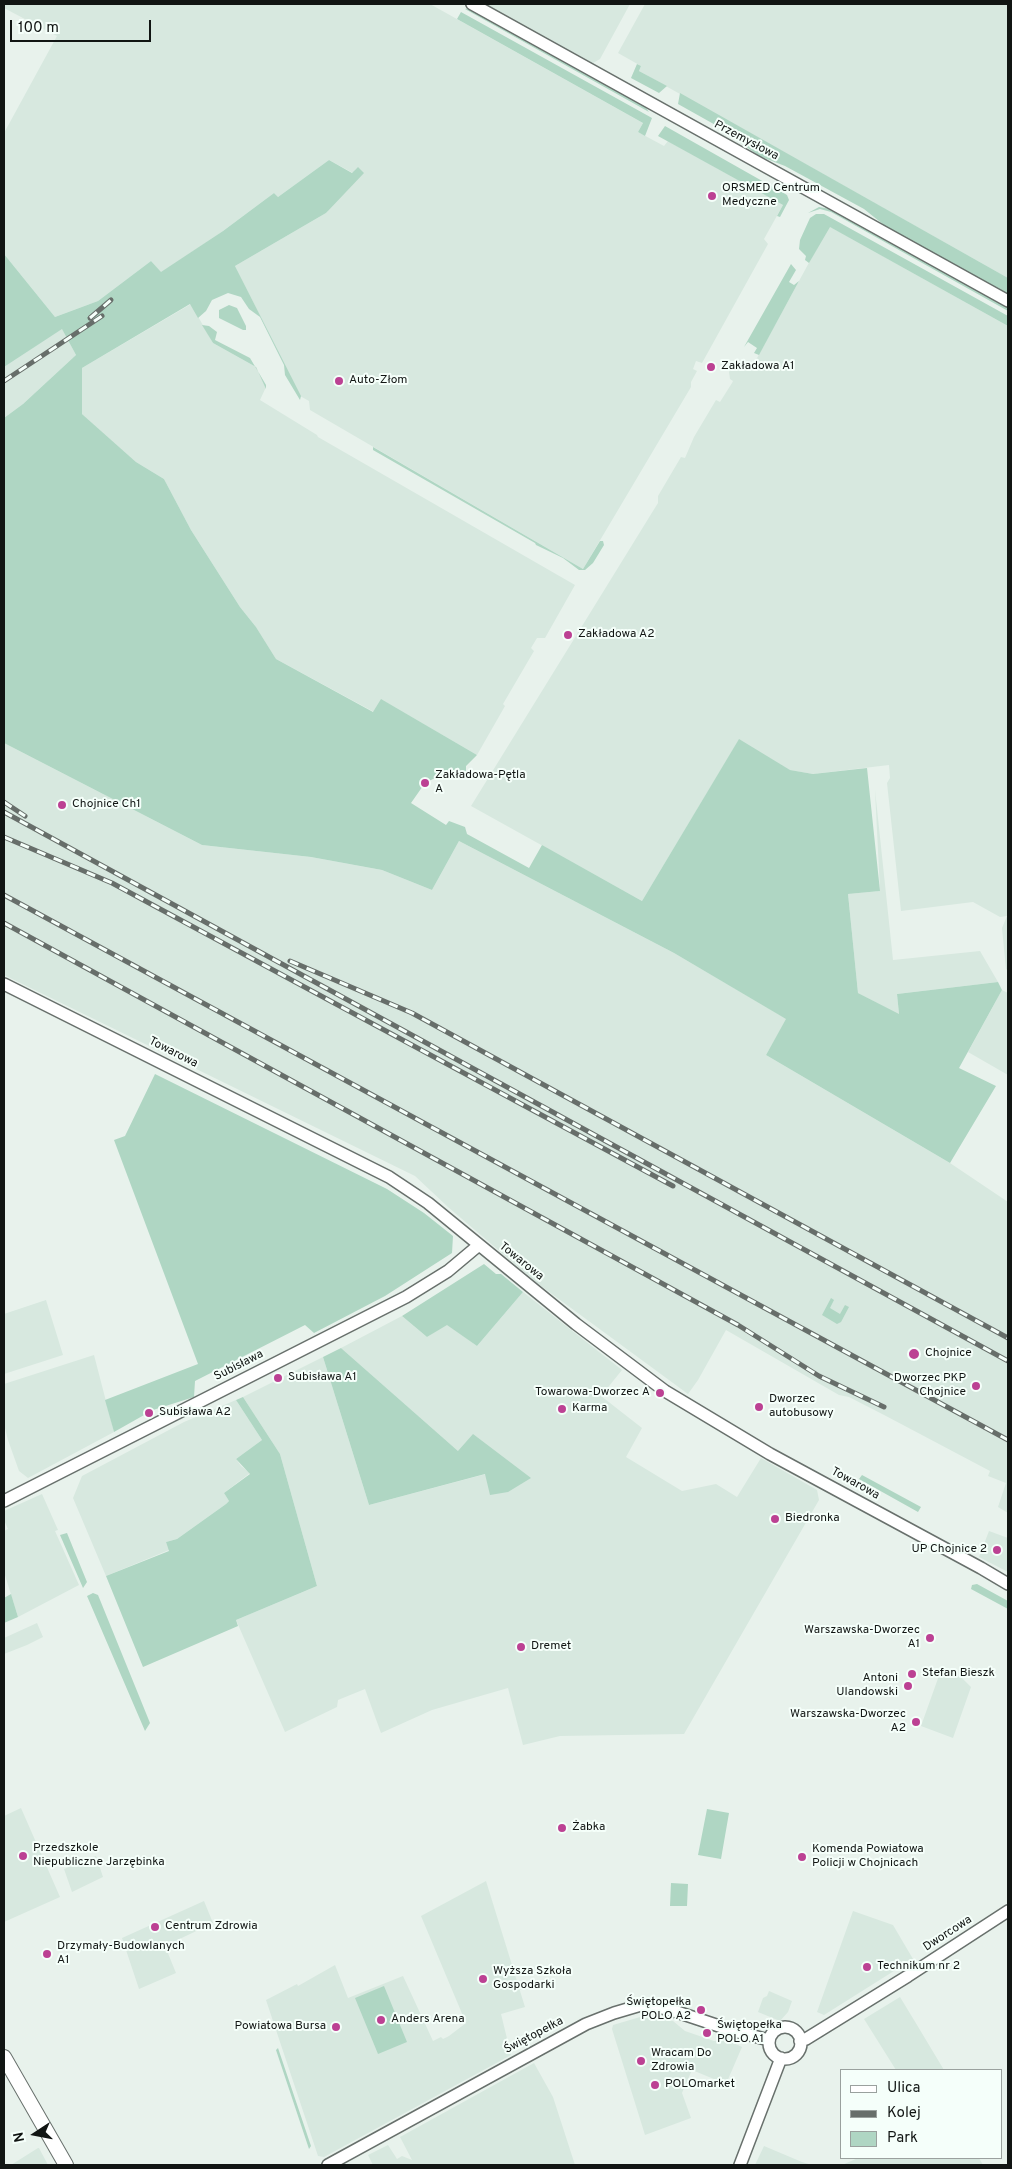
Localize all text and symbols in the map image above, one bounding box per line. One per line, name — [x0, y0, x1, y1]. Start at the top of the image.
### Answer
scale bar — [12, 10, 154, 42]
text: 100 m — [18, 19, 59, 38]
street label: Przemysłowa — [711, 118, 781, 164]
place label: ORSMED Centrum Medyczne — [722, 182, 820, 210]
marker: ORSMED Centrum Medyczne — [706, 190, 718, 202]
place label: Zakładowa A1 — [721, 360, 795, 374]
marker: Zakładowa A1 — [705, 361, 717, 373]
place label: Auto-Złom — [349, 374, 408, 388]
marker: Auto-Złom — [333, 375, 345, 387]
place label: Zakładowa A2 — [578, 628, 655, 642]
marker: Zakładowa A2 — [562, 629, 574, 641]
place label: Zakładowa-Pętla A — [435, 769, 526, 797]
marker: Zakładowa-Pętla A — [419, 777, 431, 789]
place label: Chojnice Ch1 — [72, 798, 141, 812]
marker: Chojnice Ch1 — [56, 799, 68, 811]
street label: Towarowa — [146, 1035, 200, 1071]
street label: Towarowa — [496, 1240, 546, 1284]
street label: Subisława — [212, 1347, 266, 1385]
marker: Chojnice — [907, 1347, 921, 1361]
place label: Chojnice — [925, 1347, 972, 1361]
place label: Subisława A1 — [288, 1371, 357, 1385]
marker: Subisława A1 — [272, 1372, 284, 1384]
place label: Dworzec PKP Chojnice — [894, 1372, 966, 1400]
marker: Dworzec PKP Chojnice — [970, 1380, 982, 1392]
place label: Towarowa-Dworzec A — [535, 1386, 650, 1400]
marker: Towarowa-Dworzec A — [654, 1387, 666, 1399]
place label: Dworzec autobusowy — [769, 1393, 834, 1421]
marker: Dworzec autobusowy — [753, 1401, 765, 1413]
place label: Karma — [572, 1402, 607, 1416]
marker: Karma — [556, 1403, 568, 1415]
place label: Subisława A2 — [159, 1406, 231, 1420]
marker: Subisława A2 — [143, 1407, 155, 1419]
street label: Towarowa — [828, 1465, 882, 1503]
place label: Biedronka — [785, 1512, 839, 1526]
marker: Biedronka — [769, 1513, 781, 1525]
place label: UP Chojnice 2 — [911, 1543, 987, 1557]
marker: UP Chojnice 2 — [991, 1544, 1003, 1556]
place label: Warszawska-Dworzec A1 — [804, 1624, 920, 1652]
marker: Warszawska-Dworzec A1 — [924, 1632, 936, 1644]
place label: Dremet — [531, 1640, 571, 1654]
marker: Dremet — [515, 1641, 527, 1653]
place label: Stefan Bieszk — [922, 1667, 995, 1681]
marker: Stefan Bieszk — [906, 1668, 918, 1680]
place label: Antoni Ulandowski — [836, 1672, 898, 1700]
marker: Antoni Ulandowski — [902, 1680, 914, 1692]
place label: Warszawska-Dworzec A2 — [790, 1708, 906, 1736]
marker: Warszawska-Dworzec A2 — [910, 1716, 922, 1728]
place label: Żabka — [572, 1821, 605, 1835]
marker: Żabka — [556, 1822, 568, 1834]
place label: Przedszkole Niepubliczne Jarzębinka — [33, 1842, 165, 1870]
place label: Komenda Powiatowa Policji w Chojnicach — [812, 1843, 924, 1871]
marker: Przedszkole Niepubliczne Jarzębinka — [17, 1850, 29, 1862]
marker: Komenda Powiatowa Policji w Chojnicach — [796, 1851, 808, 1863]
street label: Dworcowa — [921, 1913, 975, 1955]
place label: Centrum Zdrowia — [165, 1920, 258, 1934]
marker: Centrum Zdrowia — [149, 1921, 161, 1933]
place label: Drzymały-Budowlanych A1 — [57, 1940, 185, 1968]
marker: Drzymały-Budowlanych A1 — [41, 1948, 53, 1960]
place label: Technikum nr 2 — [877, 1960, 960, 1974]
marker: Technikum nr 2 — [861, 1961, 873, 1973]
place label: Wyższa Szkoła Gospodarki — [493, 1965, 571, 1993]
marker: Wyższa Szkoła Gospodarki — [477, 1973, 489, 1985]
place label: Świętopełka POLO A2 — [626, 1996, 691, 2024]
marker: Świętopełka POLO A2 — [695, 2004, 707, 2016]
place label: Anders Arena — [391, 2013, 465, 2027]
marker: Anders Arena — [375, 2014, 387, 2026]
street label: Świętopełka — [502, 2014, 566, 2058]
place label: Świętopełka POLO A1 — [717, 2019, 782, 2047]
place label: Powiatowa Bursa — [234, 2020, 326, 2034]
marker: Powiatowa Bursa — [330, 2021, 342, 2033]
marker: Świętopełka POLO A1 — [701, 2027, 713, 2039]
place label: Wracam Do Zdrowia — [651, 2047, 711, 2075]
marker: Wracam Do Zdrowia — [635, 2055, 647, 2067]
legend — [840, 2069, 1002, 2159]
place label: POLOmarket — [665, 2078, 735, 2092]
marker: POLOmarket — [649, 2079, 661, 2091]
text: Ulica — [887, 2079, 920, 2098]
text: Kolej — [887, 2104, 921, 2123]
north arrow — [10, 2109, 60, 2159]
text: Park — [887, 2129, 918, 2148]
text: N — [10, 2130, 29, 2144]

